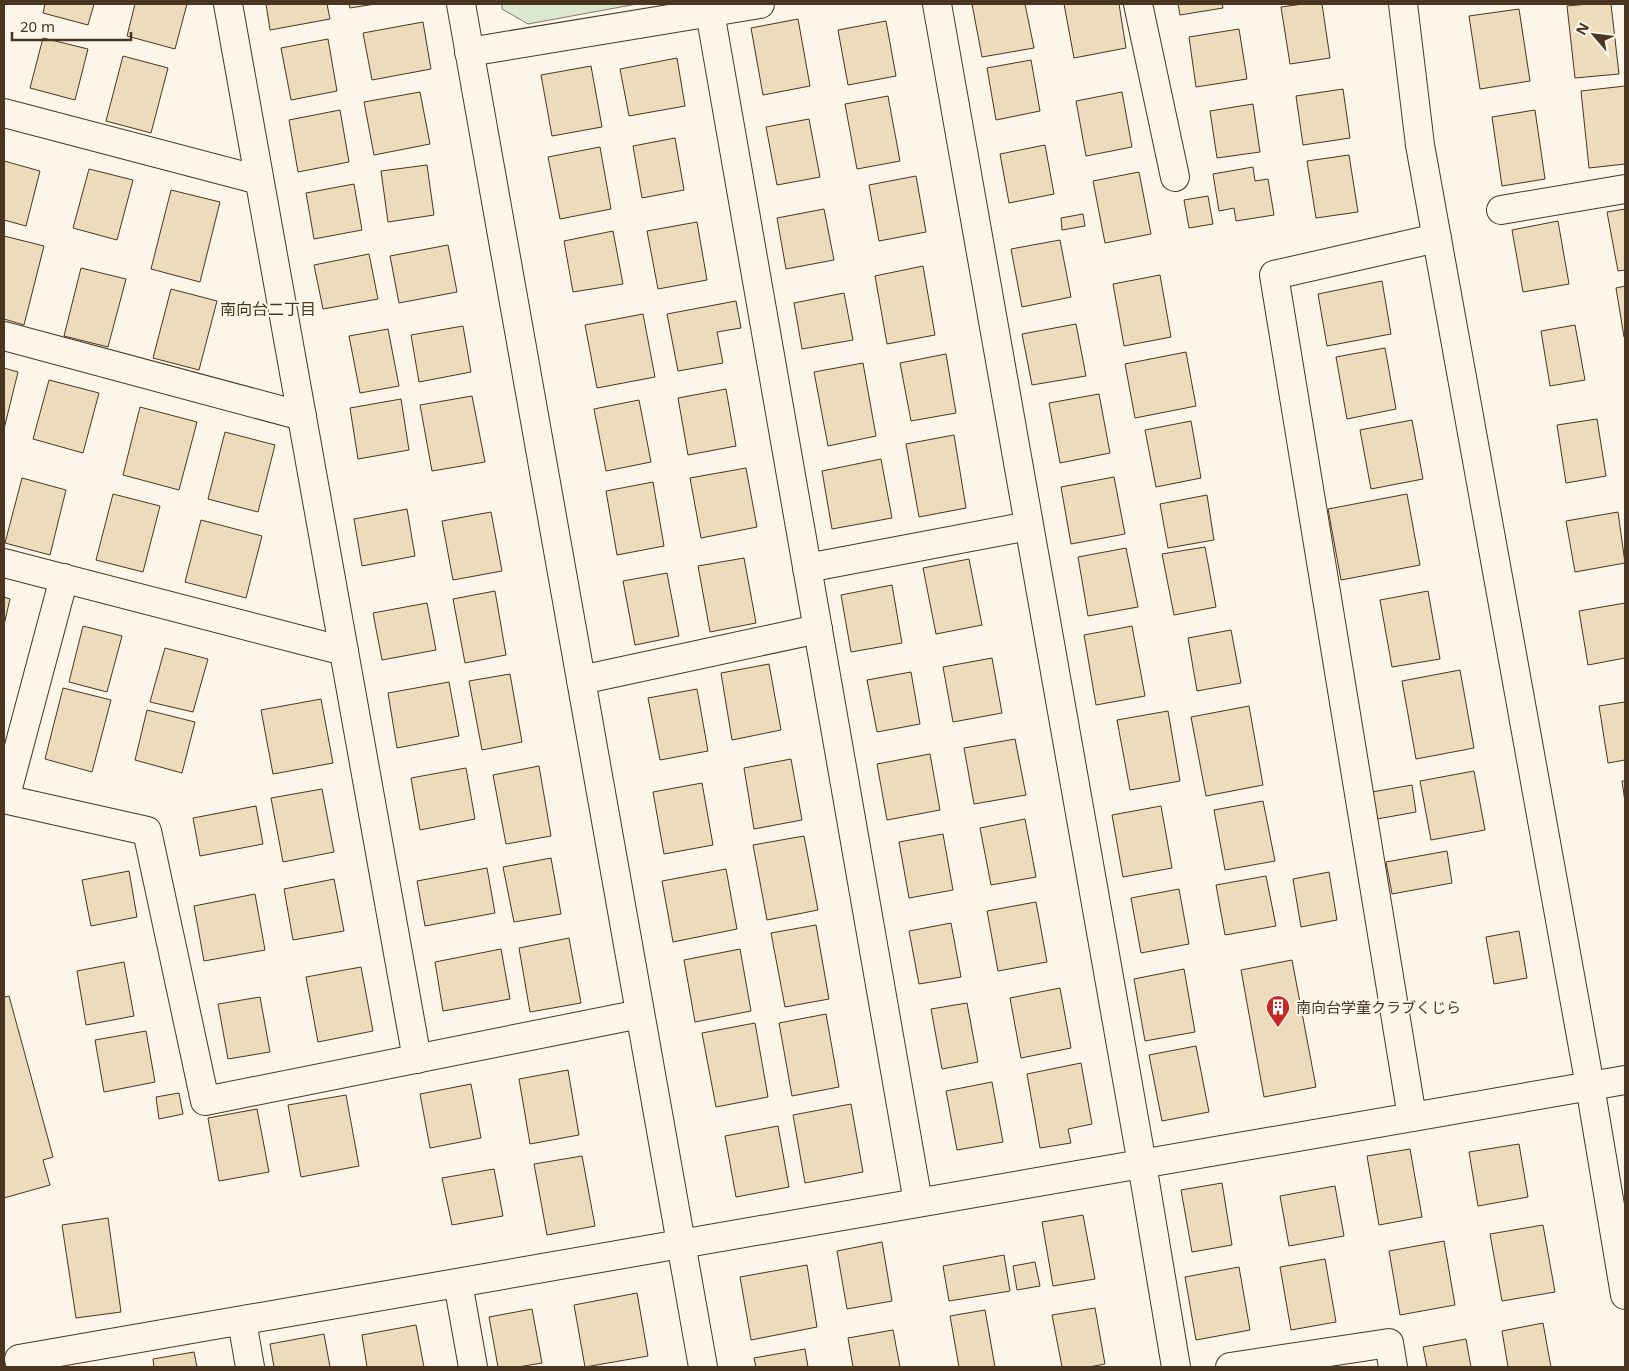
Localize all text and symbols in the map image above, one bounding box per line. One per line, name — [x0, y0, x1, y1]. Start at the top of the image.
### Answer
scale bar — [12, 10, 131, 42]
north arrow — [1569, 10, 1619, 60]
text: 20 m — [20, 16, 55, 36]
text: N — [1571, 19, 1593, 38]
district label: 南向台二丁目 — [220, 298, 316, 320]
building icon: 南向台学童クラブくじら — [1265, 994, 1291, 1028]
place label: 南向台学童クラブくじら — [1296, 997, 1461, 1017]

